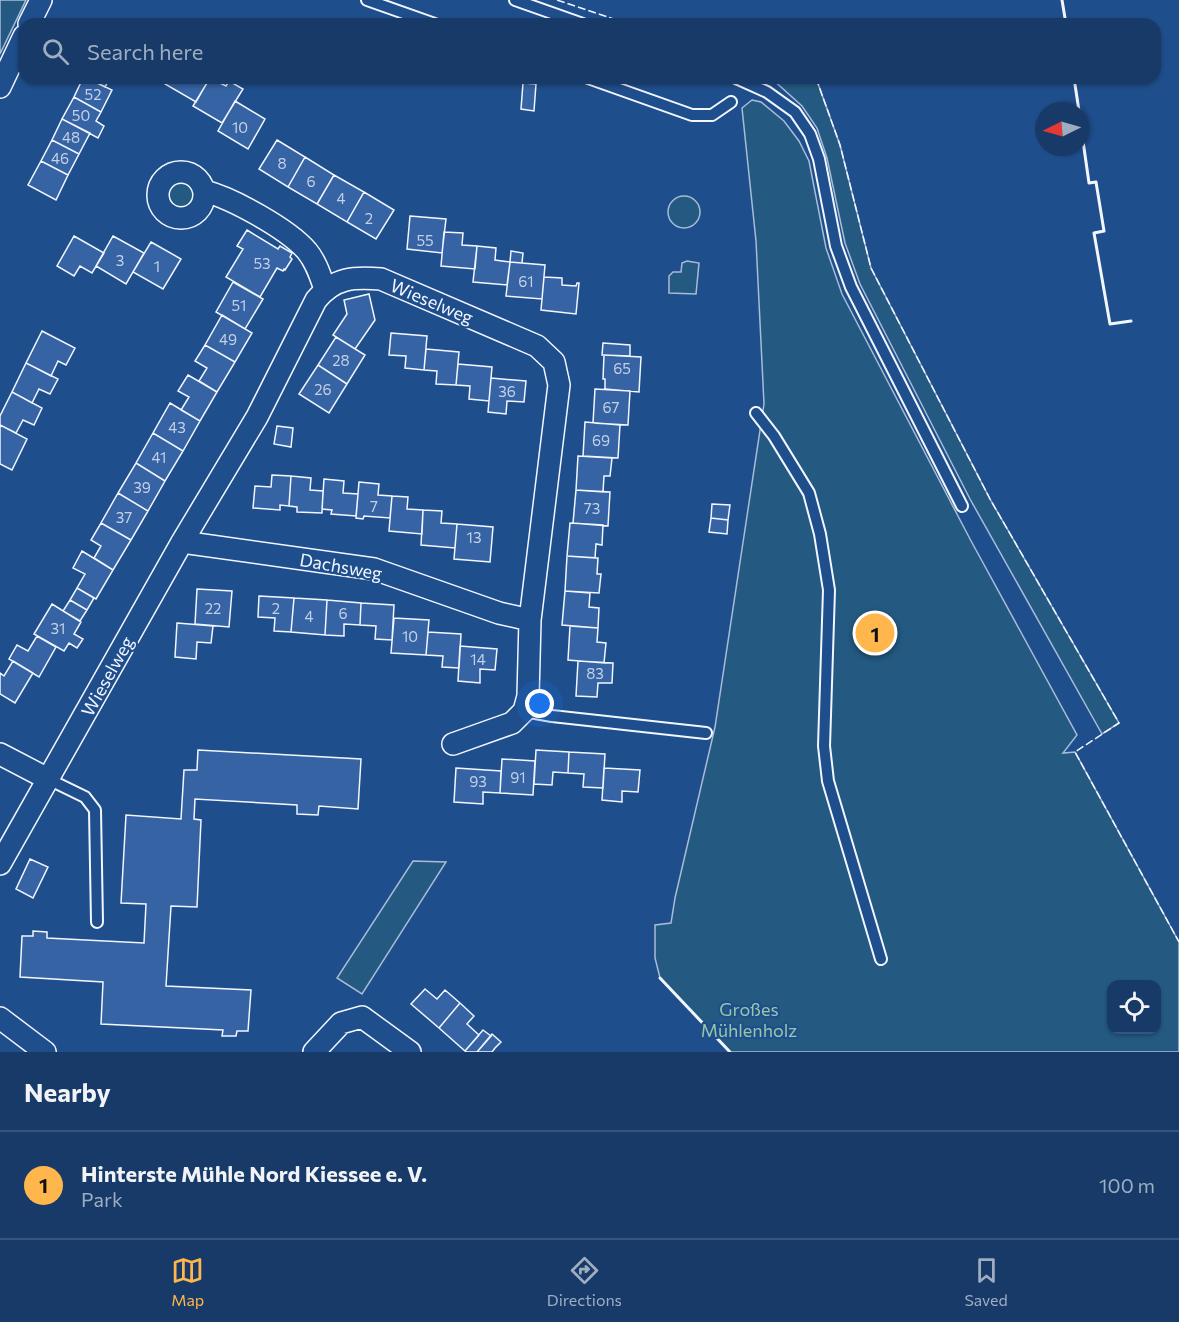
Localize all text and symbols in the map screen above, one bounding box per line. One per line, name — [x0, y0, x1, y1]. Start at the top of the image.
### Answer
search box — [18, 18, 1161, 84]
icon: search — [39, 35, 72, 68]
text: Search here — [87, 38, 203, 65]
house number: 52 — [85, 85, 101, 103]
north arrow — [1035, 102, 1089, 156]
house number: 50 — [72, 106, 90, 124]
house number: 10 — [232, 118, 248, 136]
house number: 48 — [62, 128, 80, 146]
house number: 46 — [51, 149, 69, 167]
house number: 8 — [277, 154, 287, 172]
house number: 6 — [306, 172, 316, 190]
house number: 4 — [337, 189, 346, 207]
house number: 2 — [365, 209, 373, 227]
house number: 55 — [416, 231, 434, 249]
house number: 3 — [116, 251, 124, 269]
house number: 53 — [253, 254, 271, 272]
house number: 1 — [154, 257, 160, 275]
house number: 61 — [518, 272, 534, 290]
street label: Wieselweg — [387, 274, 477, 328]
house number: 51 — [231, 296, 247, 314]
house number: 49 — [219, 330, 237, 348]
house number: 28 — [332, 351, 350, 369]
house number: 65 — [613, 359, 631, 377]
house number: 26 — [314, 380, 332, 398]
house number: 36 — [498, 382, 516, 400]
house number: 67 — [603, 398, 620, 416]
house number: 43 — [168, 418, 186, 436]
house number: 69 — [592, 431, 610, 449]
house number: 41 — [152, 448, 166, 466]
house number: 39 — [133, 478, 151, 496]
house number: 7 — [370, 497, 378, 515]
house number: 73 — [584, 499, 600, 517]
house number: 37 — [116, 508, 132, 526]
house number: 13 — [467, 528, 481, 546]
street label: Dachsweg — [298, 548, 384, 584]
house number: 22 — [205, 599, 221, 617]
house number: 2 — [272, 599, 280, 617]
house number: 6 — [338, 604, 348, 622]
house number: 4 — [305, 607, 314, 625]
pin: 1 — [856, 610, 894, 656]
house number: 31 — [51, 619, 65, 637]
house number: 10 — [402, 627, 418, 645]
street label: Wieselweg — [76, 632, 138, 720]
house number: 14 — [470, 650, 486, 668]
house number: 83 — [586, 664, 604, 682]
your location — [525, 689, 554, 718]
house number: 91 — [510, 768, 526, 786]
house number: 93 — [469, 772, 487, 790]
map controls — [1107, 980, 1161, 1034]
button: locate — [1107, 980, 1161, 1034]
park label: Großes Mühlenholz — [701, 998, 797, 1041]
text: Nearby — [24, 1076, 111, 1107]
text: Hinterste Mühle Nord Kiessee e. V. — [81, 1160, 427, 1187]
text: 1 — [39, 1173, 48, 1197]
text: 100 m — [1099, 1173, 1155, 1197]
text: Park — [81, 1187, 123, 1211]
tab: Map — [171, 1254, 204, 1309]
tab: Directions — [547, 1254, 622, 1309]
tab: Saved — [964, 1254, 1008, 1309]

